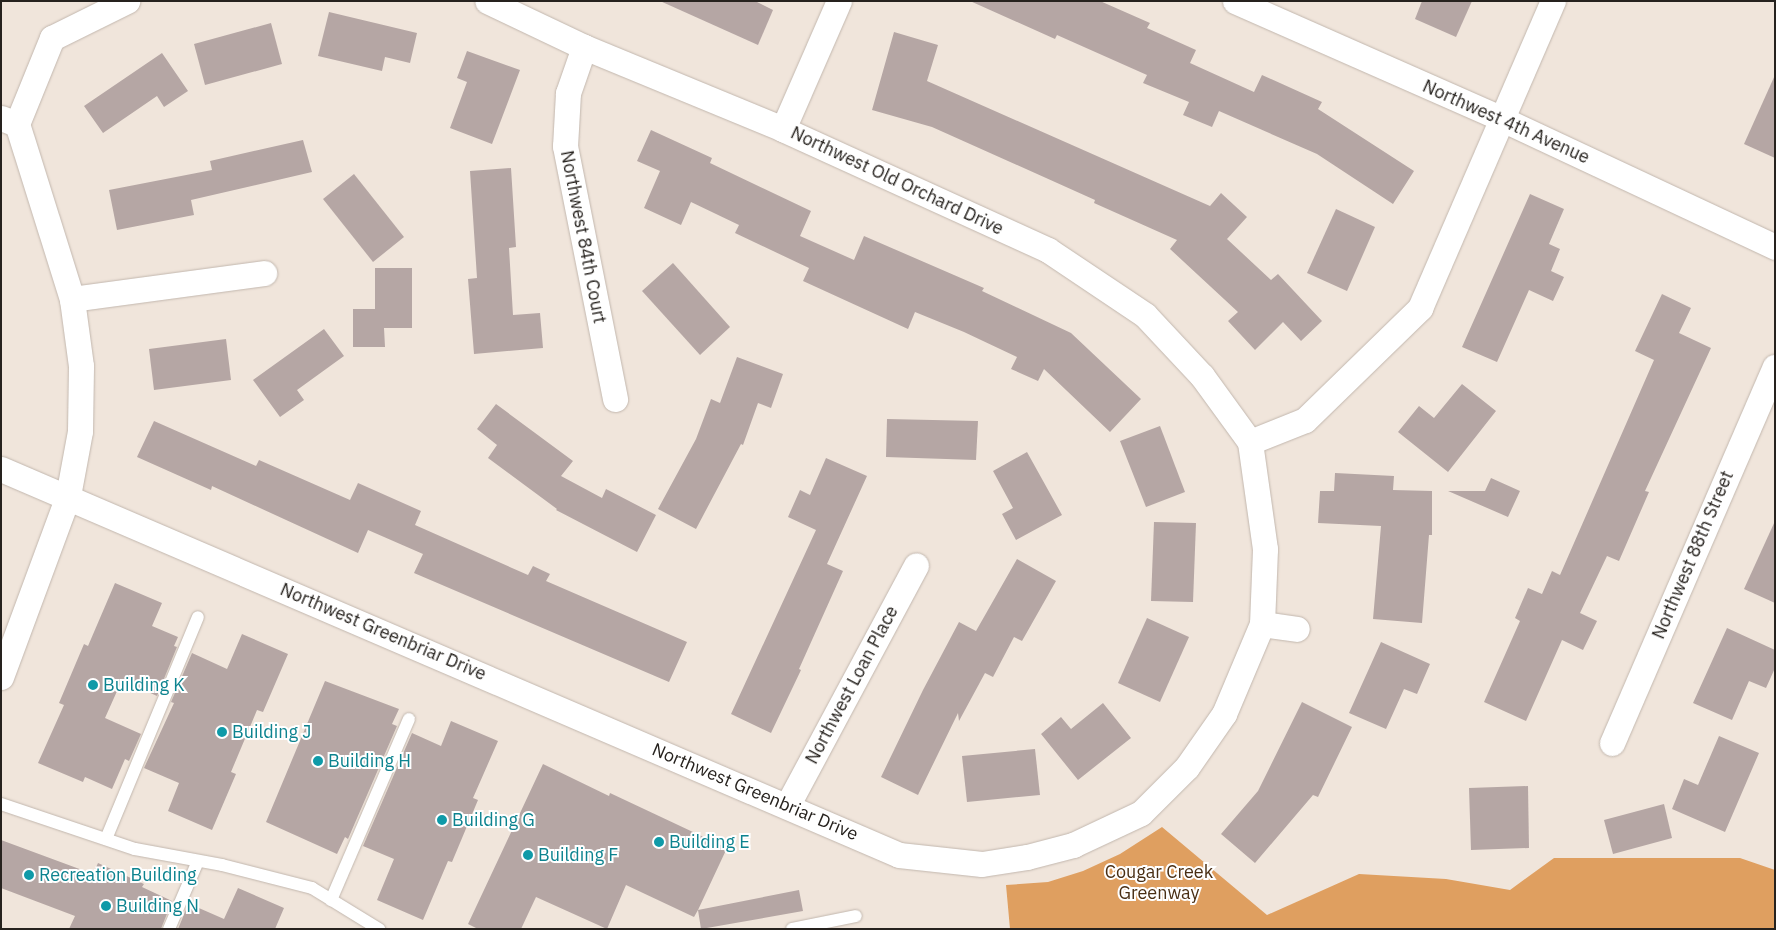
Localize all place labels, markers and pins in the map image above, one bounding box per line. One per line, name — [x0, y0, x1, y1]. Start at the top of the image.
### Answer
place label: Building K — [103, 674, 185, 696]
marker: Building K — [87, 679, 99, 691]
place label: Building J — [232, 721, 311, 743]
marker: Building J — [216, 726, 228, 738]
place label: Building H — [328, 750, 411, 772]
marker: Building H — [312, 755, 324, 767]
place label: Building G — [452, 809, 535, 831]
marker: Building G — [436, 814, 448, 826]
place label: Building E — [669, 831, 750, 853]
marker: Building E — [653, 836, 665, 848]
place label: Building F — [538, 844, 618, 866]
marker: Building F — [522, 849, 534, 861]
place label: Recreation Building — [39, 864, 197, 886]
marker: Recreation Building — [23, 869, 35, 881]
place label: Building N — [116, 895, 199, 917]
marker: Building N — [100, 900, 112, 912]

